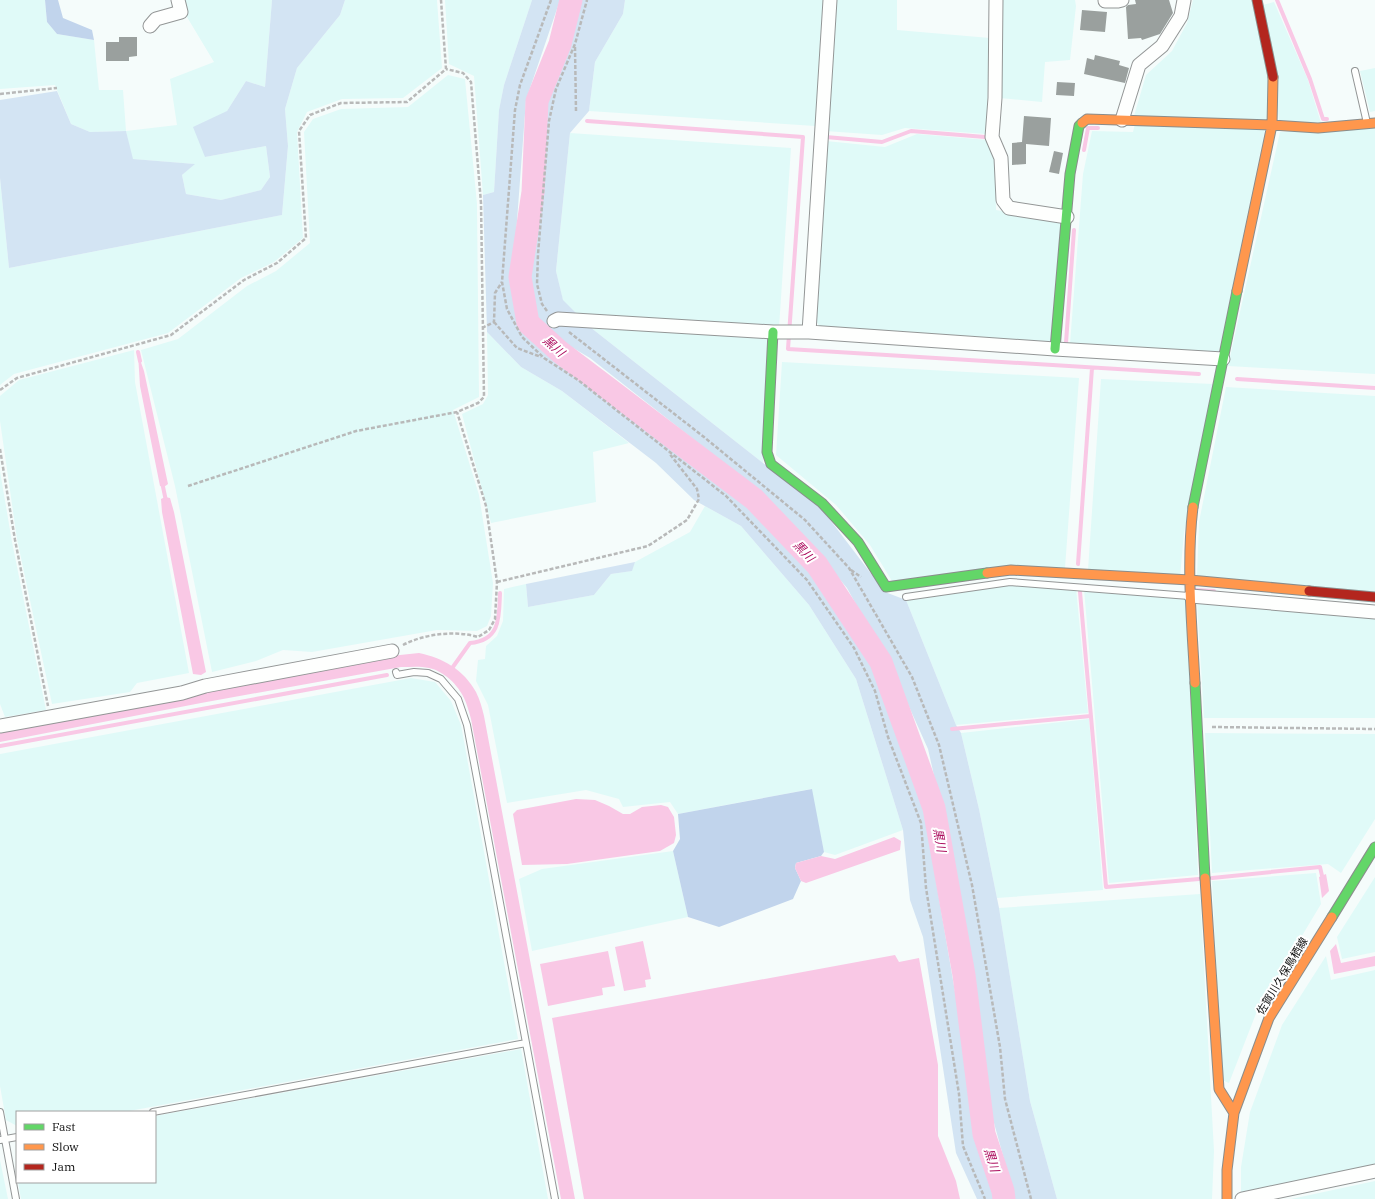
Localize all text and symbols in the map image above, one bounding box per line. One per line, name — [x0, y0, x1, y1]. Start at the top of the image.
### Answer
water label: 黒川 — [540, 332, 569, 361]
water label: 黒川 — [790, 537, 819, 566]
water label: 黒川 — [931, 827, 950, 855]
street label: 佐賀川久保鳥栖線 — [1253, 935, 1311, 1017]
legend — [16, 1111, 156, 1183]
text: Fast — [52, 1119, 76, 1134]
text: Slow — [52, 1139, 79, 1154]
water label: 黒川 — [981, 1146, 1003, 1176]
text: Jam — [52, 1159, 76, 1174]

